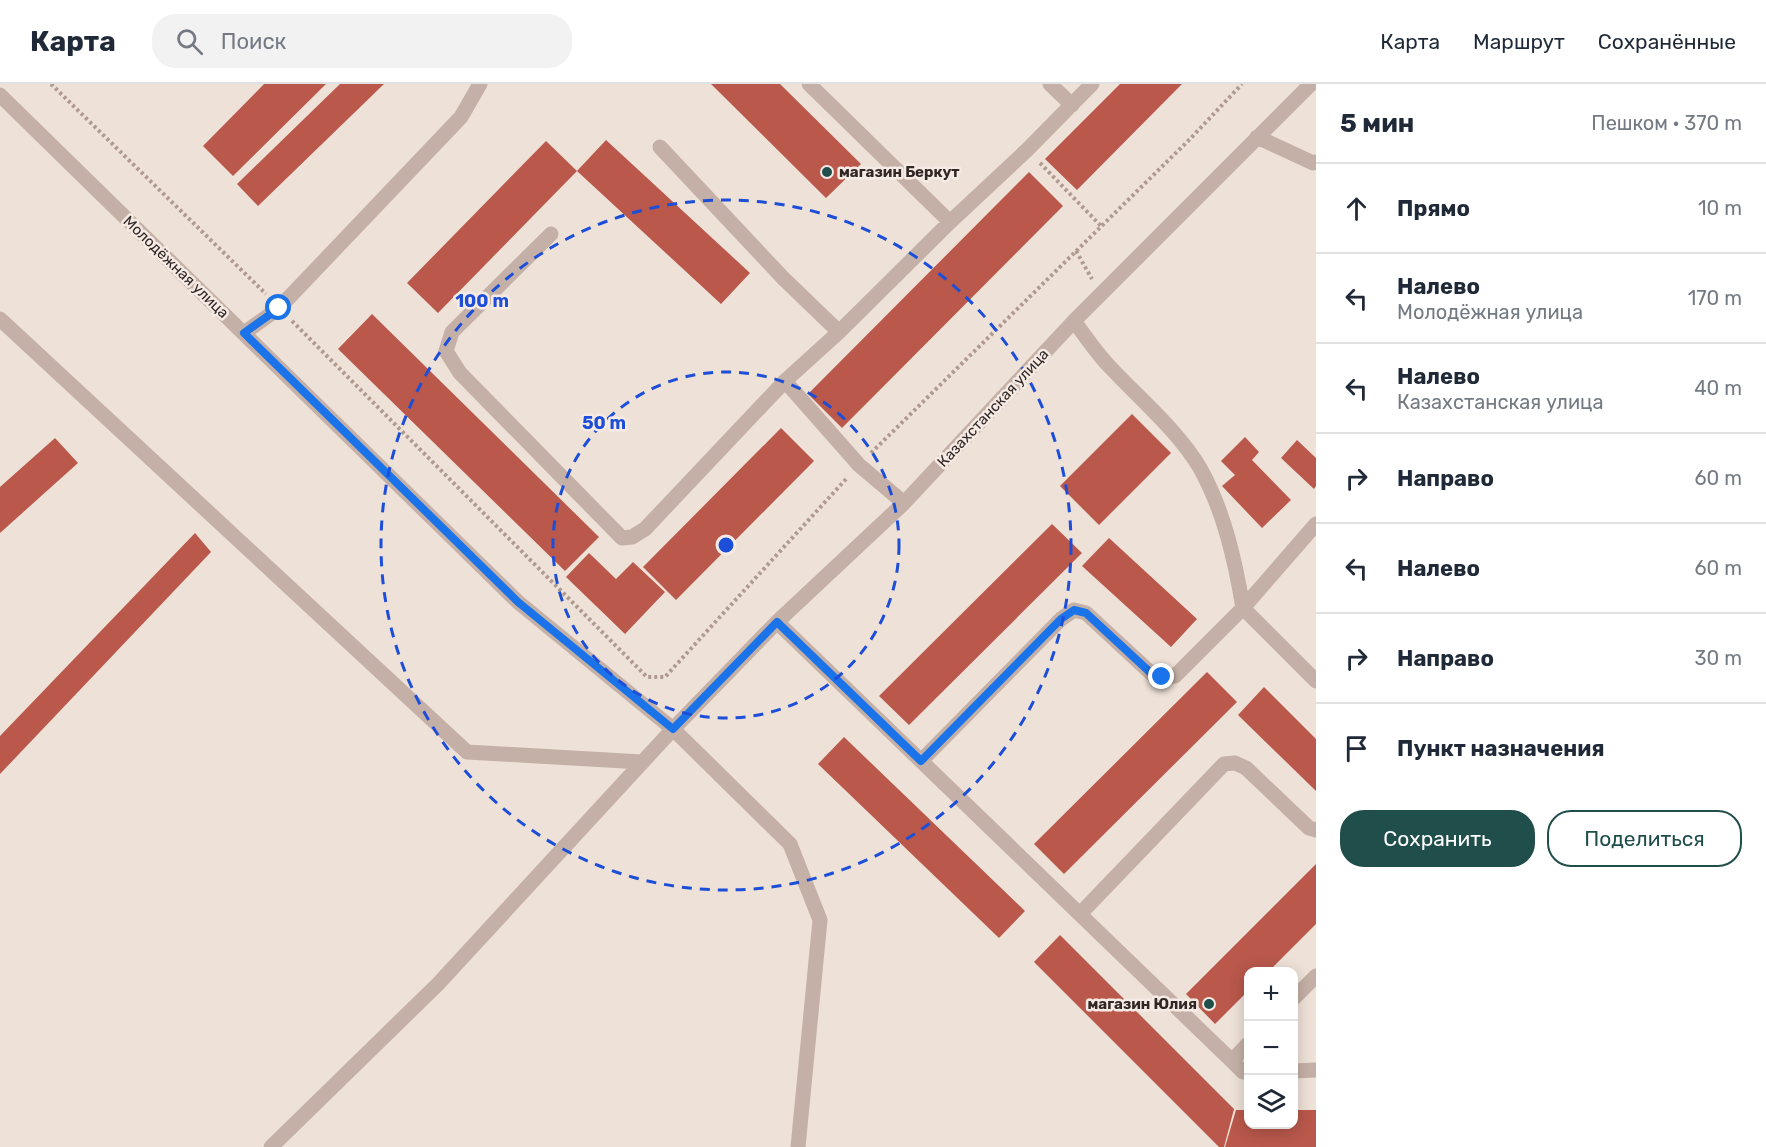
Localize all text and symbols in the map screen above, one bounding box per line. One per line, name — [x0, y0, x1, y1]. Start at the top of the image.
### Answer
search box — [152, 14, 572, 68]
text: Карта — [30, 25, 116, 58]
icon: search — [173, 25, 206, 58]
text: Поиск — [221, 28, 286, 55]
text: Карта — [1380, 29, 1440, 54]
text: Маршрут — [1473, 29, 1565, 54]
text: Сохранённые — [1598, 29, 1736, 54]
text: 5 мин — [1340, 108, 1414, 139]
text: Пешком · 370 m — [1591, 111, 1742, 135]
place label: магазин Беркут — [839, 163, 960, 181]
marker: магазин Беркут — [820, 165, 834, 179]
icon: ahead — [1340, 192, 1373, 225]
text: Прямо — [1397, 195, 1470, 222]
text: 10 m — [1698, 196, 1742, 220]
street label: Молодёжная улица — [120, 212, 232, 322]
text: Налево — [1397, 273, 1480, 300]
icon: left — [1340, 282, 1373, 315]
text: 170 m — [1688, 286, 1742, 310]
text: 100 m — [455, 290, 509, 312]
route start — [265, 294, 291, 320]
text: Молодёжная улица — [1397, 300, 1583, 324]
street label: Казахстанская улица — [934, 345, 1052, 471]
text: Налево — [1397, 363, 1480, 390]
icon: left — [1340, 372, 1373, 405]
text: 40 m — [1694, 376, 1742, 400]
text: Казахстанская улица — [1397, 390, 1604, 414]
text: 50 m — [582, 412, 626, 434]
icon: right — [1340, 462, 1373, 495]
text: Направо — [1397, 465, 1494, 492]
text: 60 m — [1695, 466, 1742, 490]
centre of rings — [716, 535, 736, 555]
icon: left — [1340, 552, 1373, 585]
text: Налево — [1397, 555, 1480, 582]
text: 60 m — [1695, 556, 1742, 580]
icon: right — [1340, 642, 1373, 675]
text: Направо — [1397, 645, 1494, 672]
text: 30 m — [1695, 646, 1742, 670]
route end — [1148, 663, 1174, 689]
icon: arrive — [1340, 732, 1373, 765]
text: Пункт назначения — [1397, 735, 1605, 762]
button: Сохранить — [1340, 810, 1535, 867]
button: Поделиться — [1547, 810, 1742, 867]
map controls — [1244, 967, 1298, 1129]
button: + — [1244, 967, 1298, 1021]
place label: магазин Юлия — [1087, 995, 1197, 1013]
marker: магазин Юлия — [1202, 997, 1216, 1011]
button: − — [1244, 1021, 1298, 1075]
button: layers — [1244, 1075, 1298, 1129]

